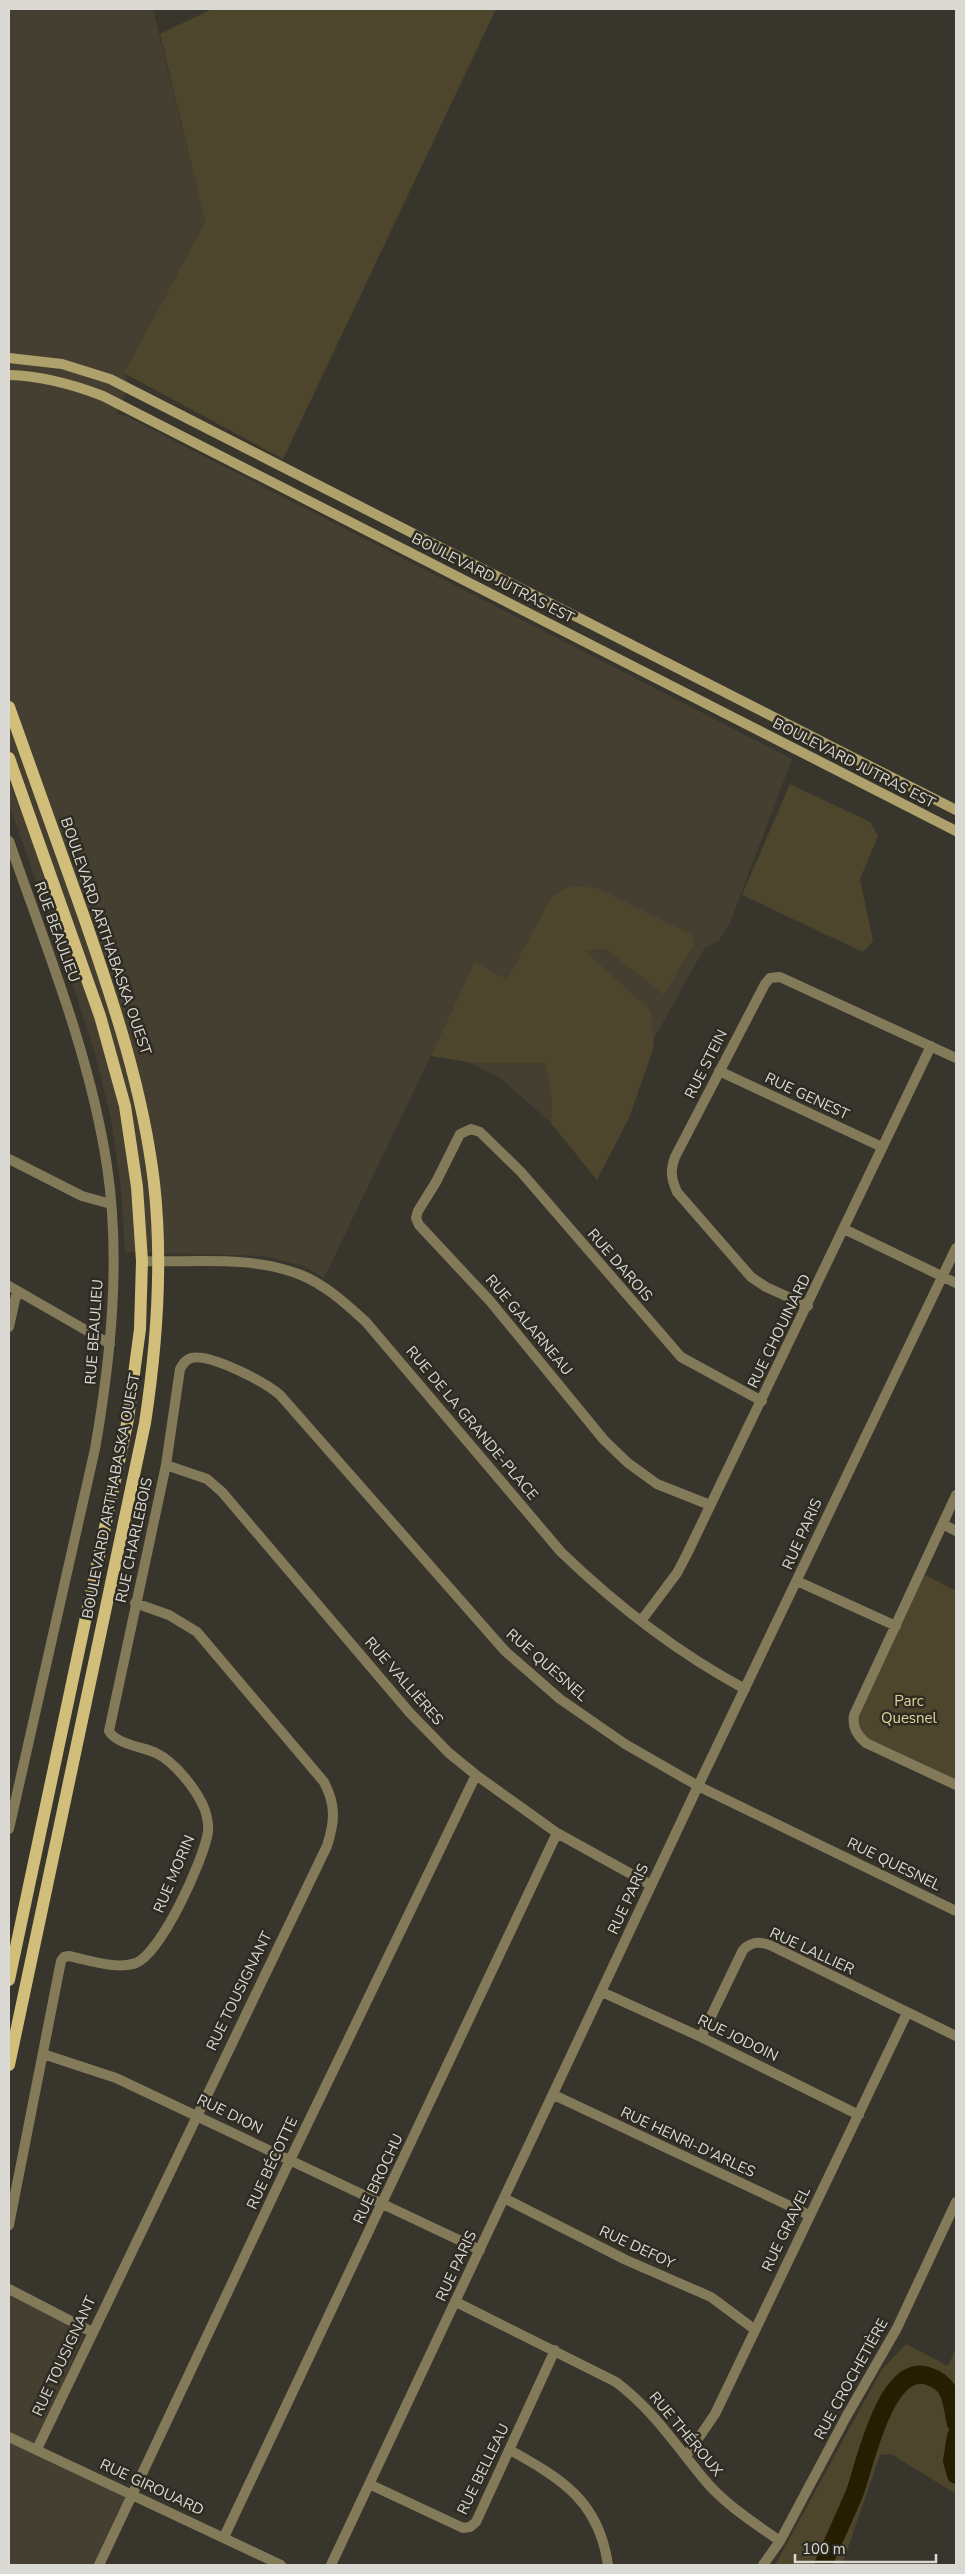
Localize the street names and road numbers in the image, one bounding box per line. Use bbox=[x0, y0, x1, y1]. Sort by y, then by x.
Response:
street label: BOULEVARD JUTRAS EST bbox=[408, 528, 578, 628]
street label: BOULEVARD JUTRAS EST bbox=[769, 713, 939, 813]
street label: BOULEVARD ARTHABASKA OUEST bbox=[56, 815, 156, 1057]
street label: RUE BEAULIEU bbox=[30, 879, 84, 985]
street label: RUE STEIN bbox=[680, 1026, 732, 1102]
street label: RUE GENEST bbox=[762, 1068, 852, 1124]
street label: RUE DAROIS bbox=[583, 1224, 657, 1306]
street label: RUE GALARNEAU bbox=[481, 1270, 577, 1380]
street label: RUE CHOUINARD bbox=[743, 1271, 815, 1391]
street label: RUE BEAULIEU bbox=[80, 1279, 108, 1385]
street label: RUE DE LA GRANDE-PLACE bbox=[401, 1342, 543, 1504]
street label: BOULEVARD ARTHABASKA OUEST bbox=[77, 1372, 145, 1620]
street label: RUE CHARLEBOIS bbox=[111, 1475, 157, 1605]
street label: RUE PARIS bbox=[777, 1495, 827, 1573]
street label: RUE QUESNEL bbox=[502, 1624, 592, 1706]
street label: RUE VALLIÈRES bbox=[360, 1633, 448, 1729]
street label: RUE MORIN bbox=[149, 1832, 199, 1916]
street label: RUE QUESNEL bbox=[844, 1833, 944, 1895]
street label: RUE PARIS bbox=[603, 1860, 653, 1938]
street label: RUE LALLIER bbox=[766, 1923, 858, 1979]
street label: RUE TOUSIGNANT bbox=[201, 1928, 277, 2054]
street label: RUE JODOIN bbox=[694, 2010, 782, 2066]
street label: RUE DION bbox=[194, 2089, 266, 2139]
street label: RUE HENRI-D'ARLES bbox=[617, 2102, 759, 2182]
street label: RUE BÉCOTTE bbox=[242, 2113, 302, 2213]
street label: RUE BROCHU bbox=[348, 2131, 408, 2227]
street label: RUE GRAVEL bbox=[757, 2183, 815, 2275]
street label: RUE DEFOY bbox=[596, 2221, 679, 2274]
street label: RUE PARIS bbox=[431, 2227, 481, 2305]
street label: RUE TOUSIGNANT bbox=[27, 2293, 101, 2419]
street label: RUE CROCHETIÈRE bbox=[809, 2315, 893, 2443]
street label: RUE THÉROUX bbox=[645, 2387, 727, 2481]
street label: RUE BELLEAU bbox=[452, 2420, 514, 2518]
street label: RUE GIROUARD bbox=[97, 2454, 207, 2520]

